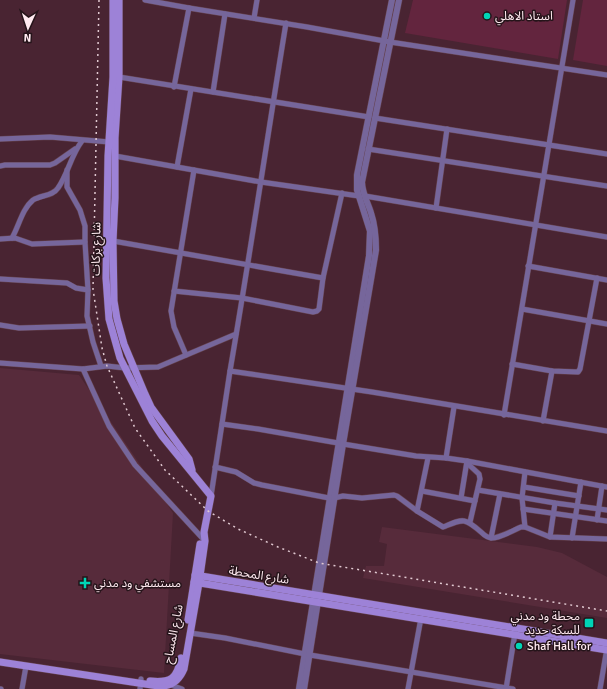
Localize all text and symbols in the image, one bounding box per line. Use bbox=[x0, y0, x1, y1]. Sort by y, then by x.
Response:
north arrow bbox=[8, 8, 48, 48]
place label: استاد الاهلي bbox=[495, 9, 553, 26]
marker: استاد الاهلي bbox=[482, 11, 492, 21]
text: N bbox=[23, 31, 32, 44]
street label: شارع بركات bbox=[89, 222, 105, 276]
street label: شارع المحطة bbox=[227, 563, 290, 589]
place label: مستشفي ود مدني bbox=[94, 576, 181, 593]
marker: مستشفي ود مدني bbox=[79, 577, 91, 589]
street label: شارع المساح bbox=[160, 603, 188, 665]
place label: محطة ود مدني للسكة حديد bbox=[511, 609, 580, 638]
marker: محطة ود مدني للسكة حديد bbox=[583, 617, 595, 629]
place label: Shaf Hall for bbox=[527, 639, 592, 654]
marker: Shaf Hall for bbox=[514, 641, 524, 651]

